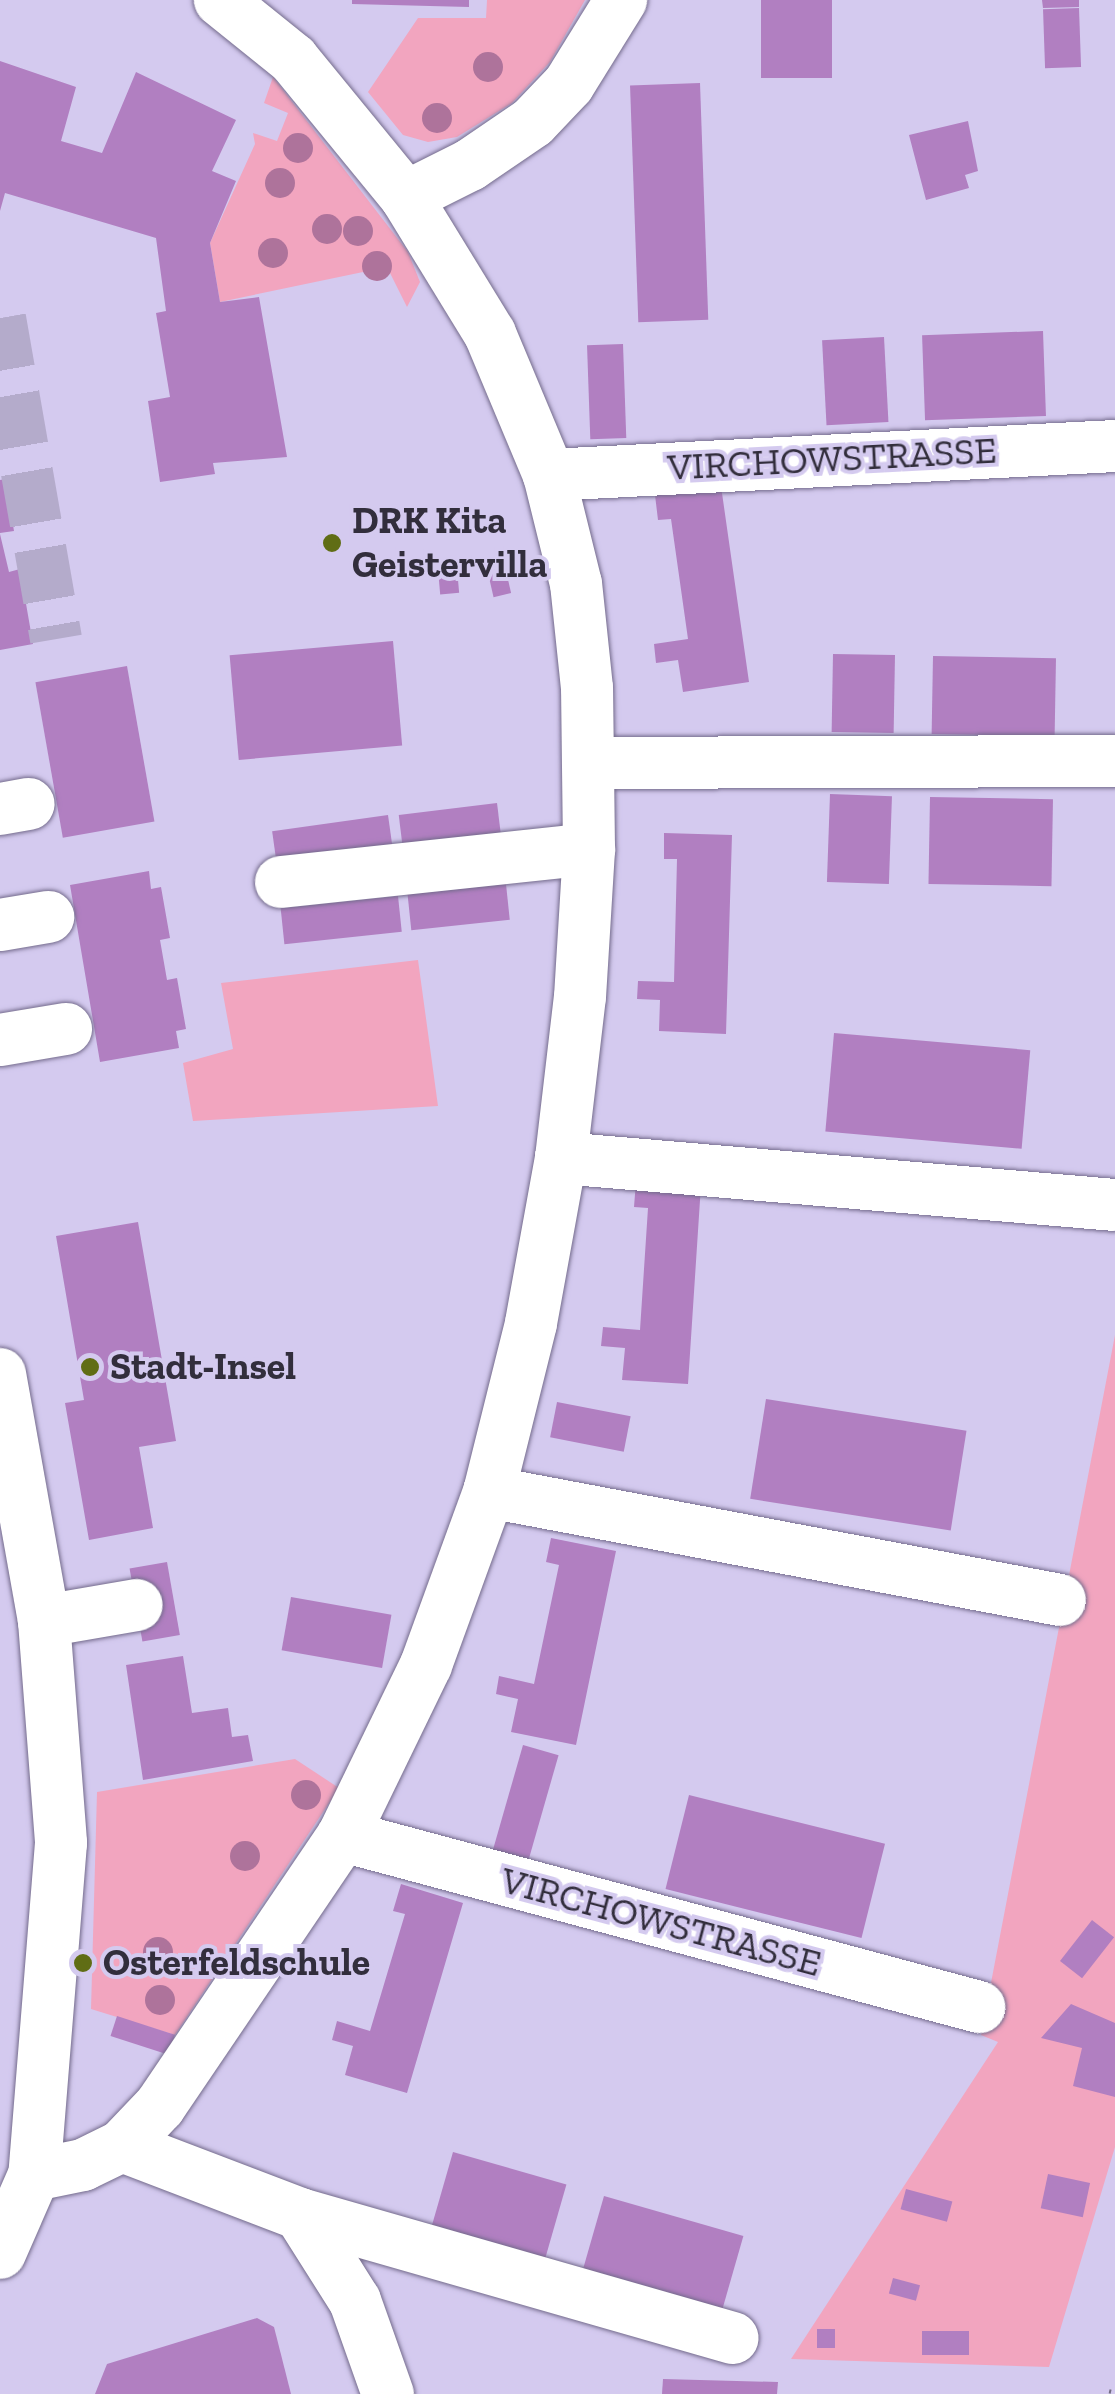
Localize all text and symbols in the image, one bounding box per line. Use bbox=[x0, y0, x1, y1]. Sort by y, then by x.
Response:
street label: VIRCHOWSTRASSE bbox=[666, 428, 998, 490]
place label: DRK Kita Geistervilla bbox=[352, 498, 548, 588]
marker: DRK Kita Geistervilla bbox=[321, 532, 343, 554]
place label: Stadt-Insel bbox=[110, 1344, 296, 1390]
marker: Stadt-Insel bbox=[79, 1356, 101, 1378]
street label: VIRCHOWSTRASSE bbox=[496, 1857, 826, 1987]
place label: Osterfeldschule bbox=[103, 1940, 370, 1986]
marker: Osterfeldschule bbox=[72, 1952, 94, 1974]

